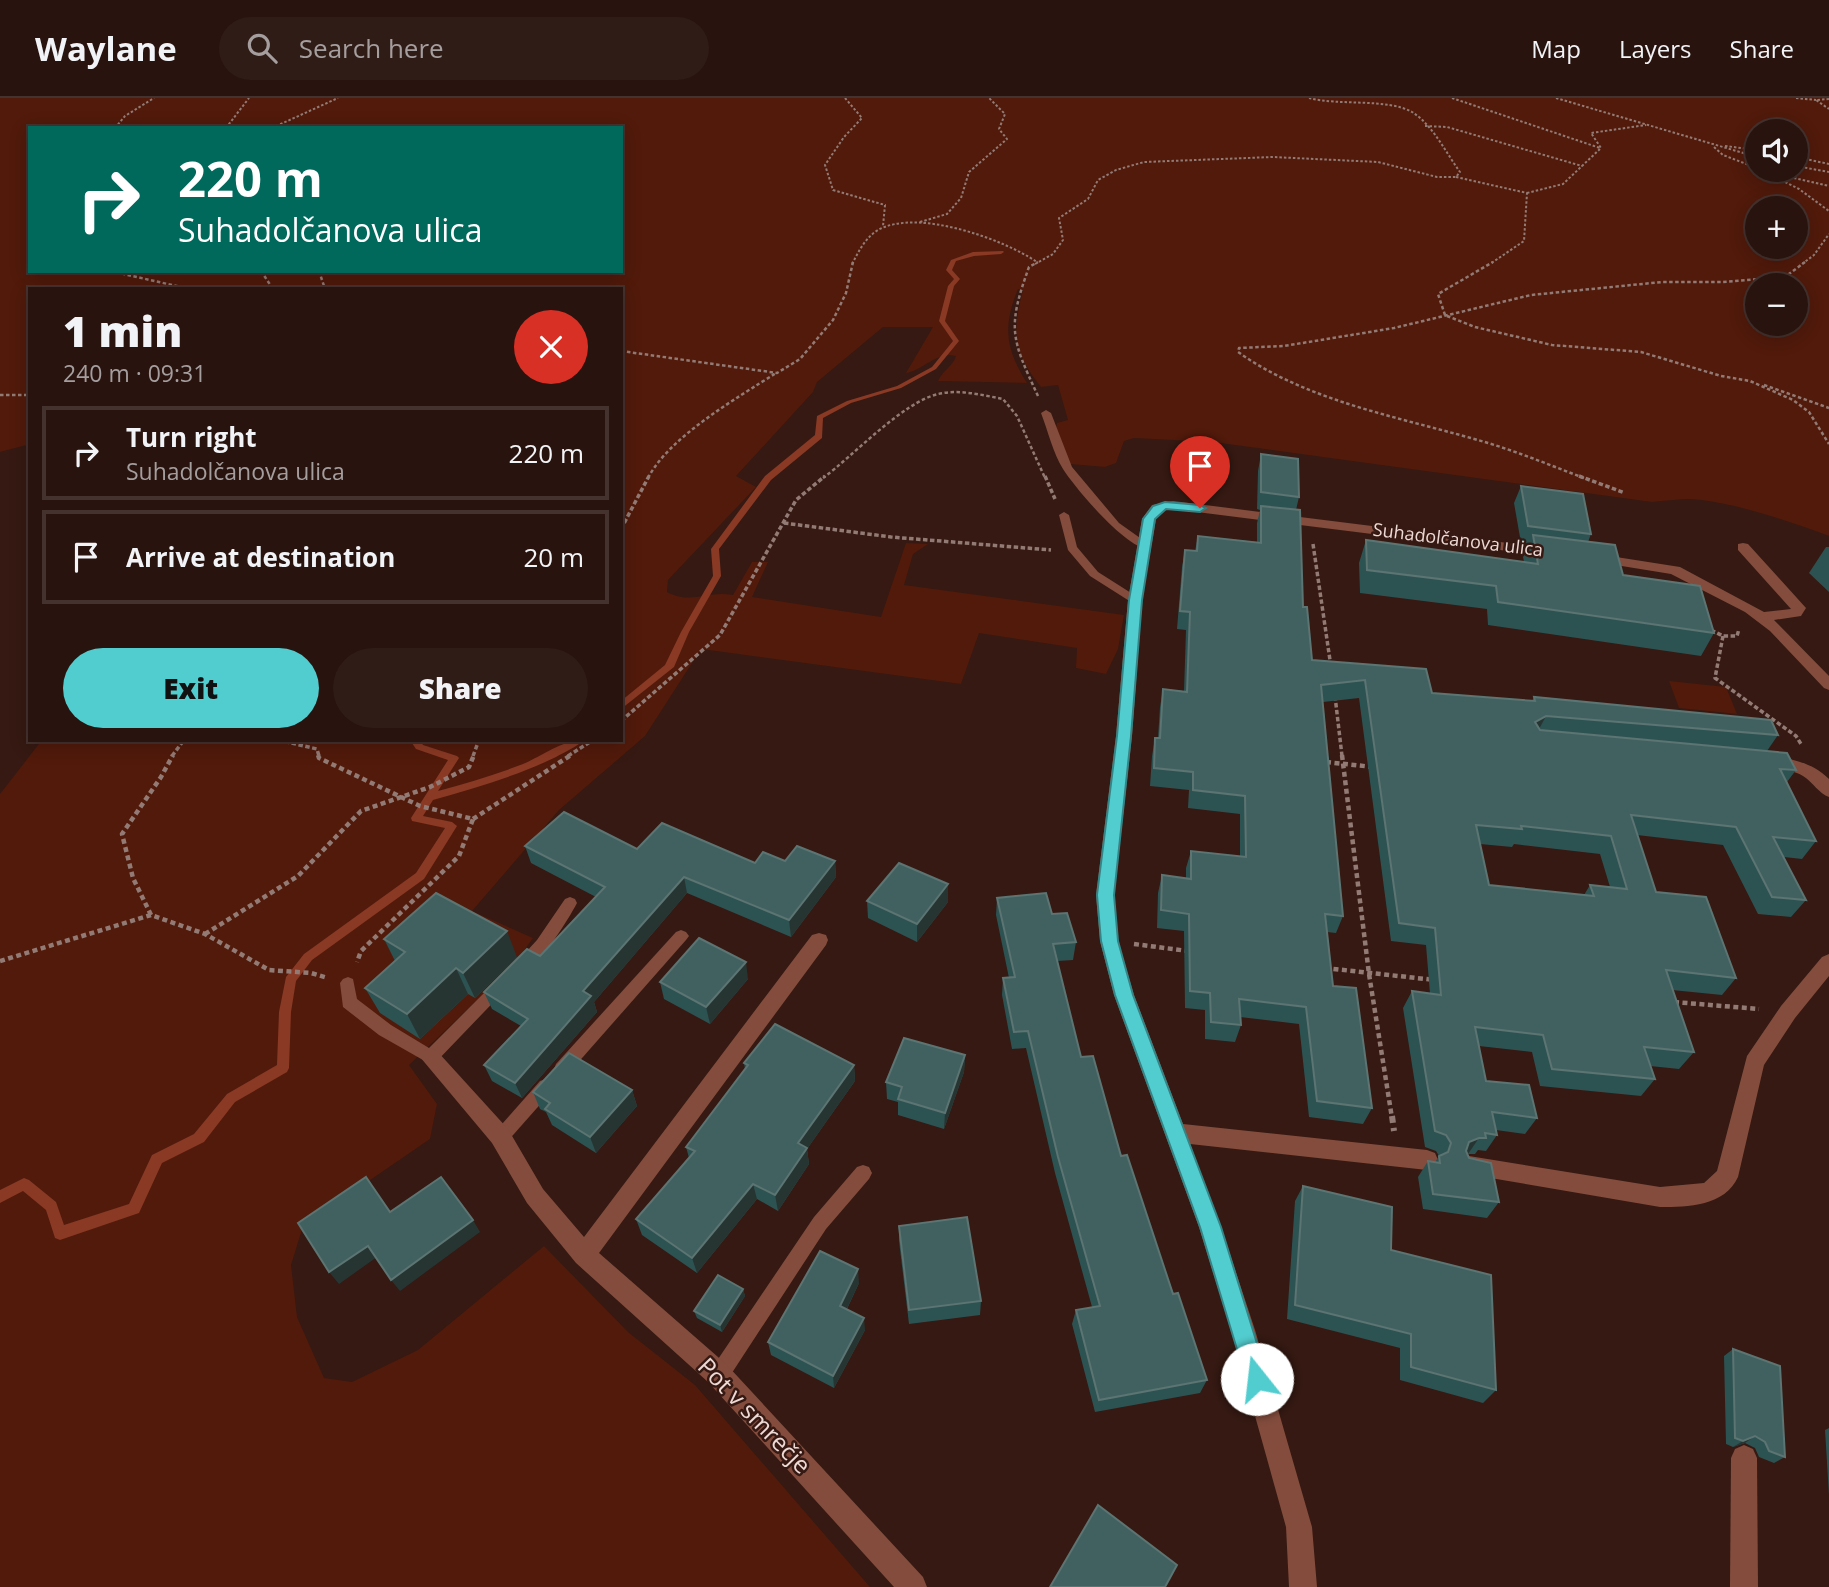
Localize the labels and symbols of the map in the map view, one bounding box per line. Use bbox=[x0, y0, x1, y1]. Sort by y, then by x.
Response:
pin bbox=[1170, 436, 1230, 508]
street label: Suhadolčanova ulica bbox=[1372, 517, 1545, 561]
position arrow bbox=[1220, 1342, 1294, 1416]
street label: Pot v smrečje bbox=[691, 1350, 819, 1480]

